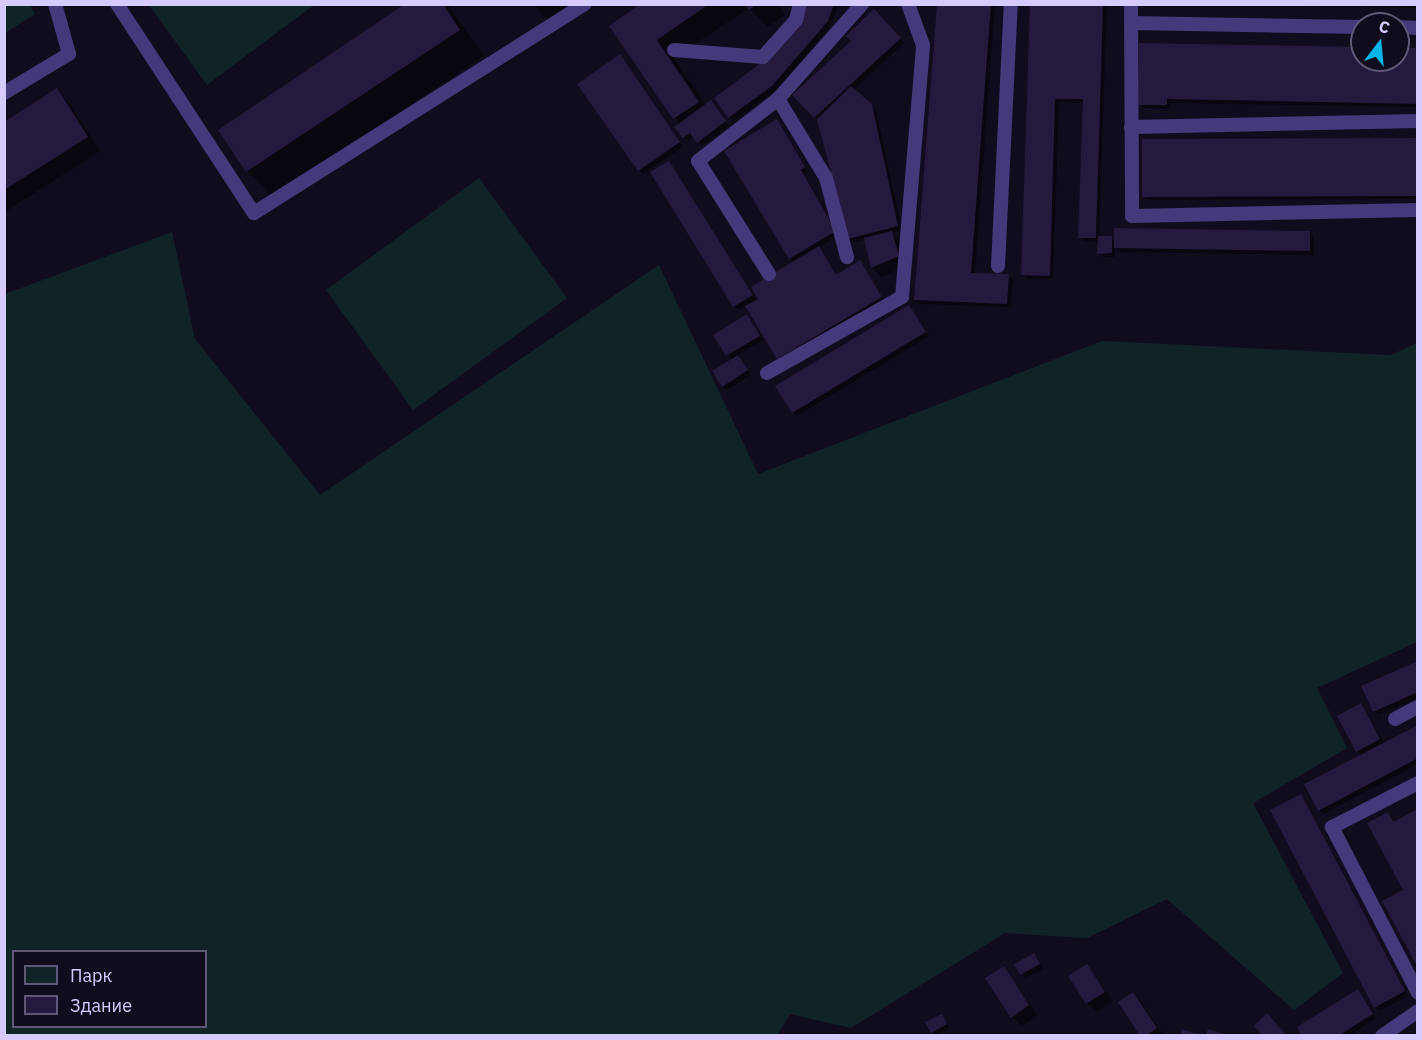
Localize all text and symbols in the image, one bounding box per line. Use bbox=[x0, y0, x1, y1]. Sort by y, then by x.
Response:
north arrow bbox=[1350, 12, 1410, 72]
text: С bbox=[1377, 16, 1392, 38]
legend bbox=[12, 950, 207, 1028]
text: Парк bbox=[70, 964, 112, 987]
text: Здание bbox=[70, 994, 132, 1017]

